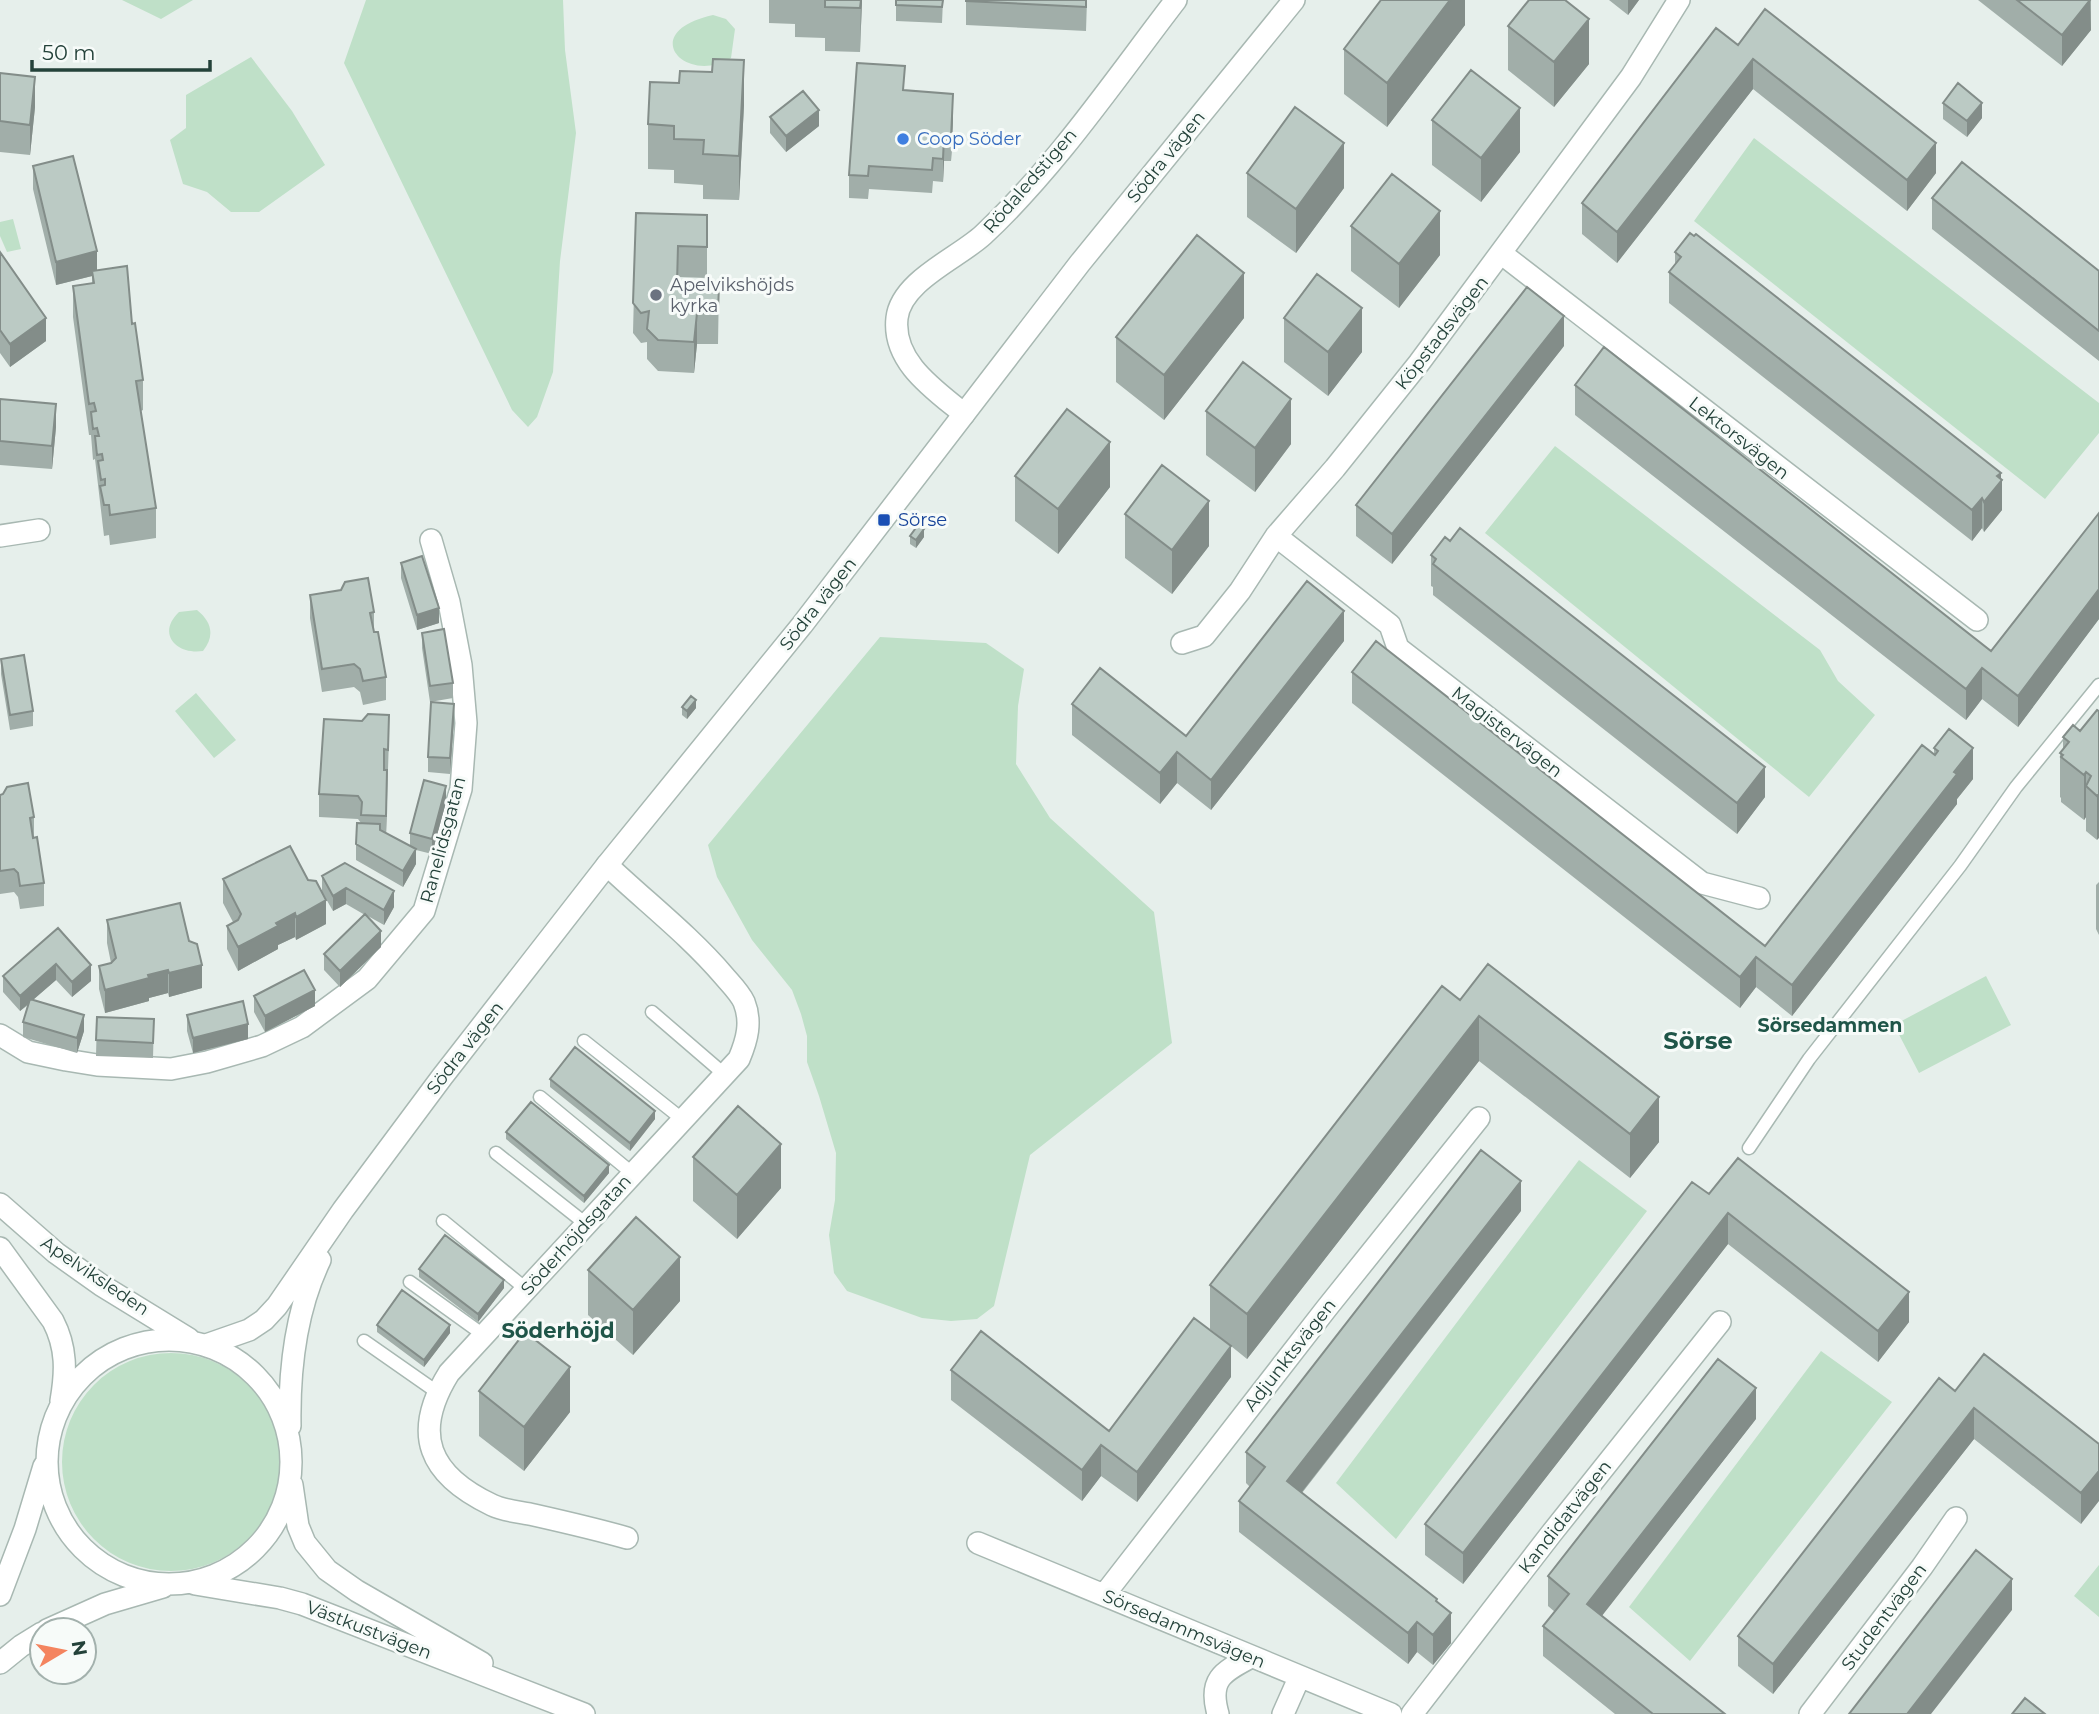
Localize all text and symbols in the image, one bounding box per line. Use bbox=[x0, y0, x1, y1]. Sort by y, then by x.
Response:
scale bar bbox=[32, 28, 210, 72]
text: 50 m bbox=[42, 40, 96, 65]
street label: Södra vägen bbox=[1122, 107, 1210, 207]
street label: Rödaledstigen bbox=[979, 124, 1081, 238]
place label: Coop Söder bbox=[917, 128, 1022, 150]
marker: Coop Söder bbox=[895, 131, 911, 147]
street label: Köpstadsvägen bbox=[1391, 272, 1493, 394]
place label: Apelvikshöjds kyrka bbox=[670, 274, 794, 317]
marker: Apelvikshöjds kyrka bbox=[648, 287, 664, 303]
street label: Lektorsvägen bbox=[1684, 392, 1794, 484]
place label: Sörse bbox=[898, 509, 947, 531]
marker: Sörse bbox=[876, 512, 892, 528]
street label: Södra vägen bbox=[775, 553, 861, 655]
street label: Magistervägen bbox=[1447, 682, 1567, 782]
street label: Ranelidsgatan bbox=[416, 774, 470, 906]
street label: Södra vägen bbox=[422, 997, 508, 1099]
district label: Sörsedammen bbox=[1758, 1014, 1902, 1037]
district label: Sörse bbox=[1663, 1026, 1733, 1055]
street label: Söderhöjdsgatan bbox=[516, 1170, 636, 1300]
street label: Apelviksleden bbox=[37, 1232, 153, 1320]
street label: Adjunktsvägen bbox=[1239, 1295, 1341, 1415]
district label: Söderhöjd bbox=[501, 1318, 615, 1343]
street label: Kandidatvägen bbox=[1514, 1456, 1616, 1578]
street label: Studentvägen bbox=[1837, 1559, 1931, 1675]
street label: Sörsedammsvägen bbox=[1100, 1585, 1268, 1673]
street label: Västkustvägen bbox=[303, 1596, 435, 1664]
north arrow bbox=[28, 1616, 98, 1686]
text: N bbox=[67, 1639, 92, 1658]

